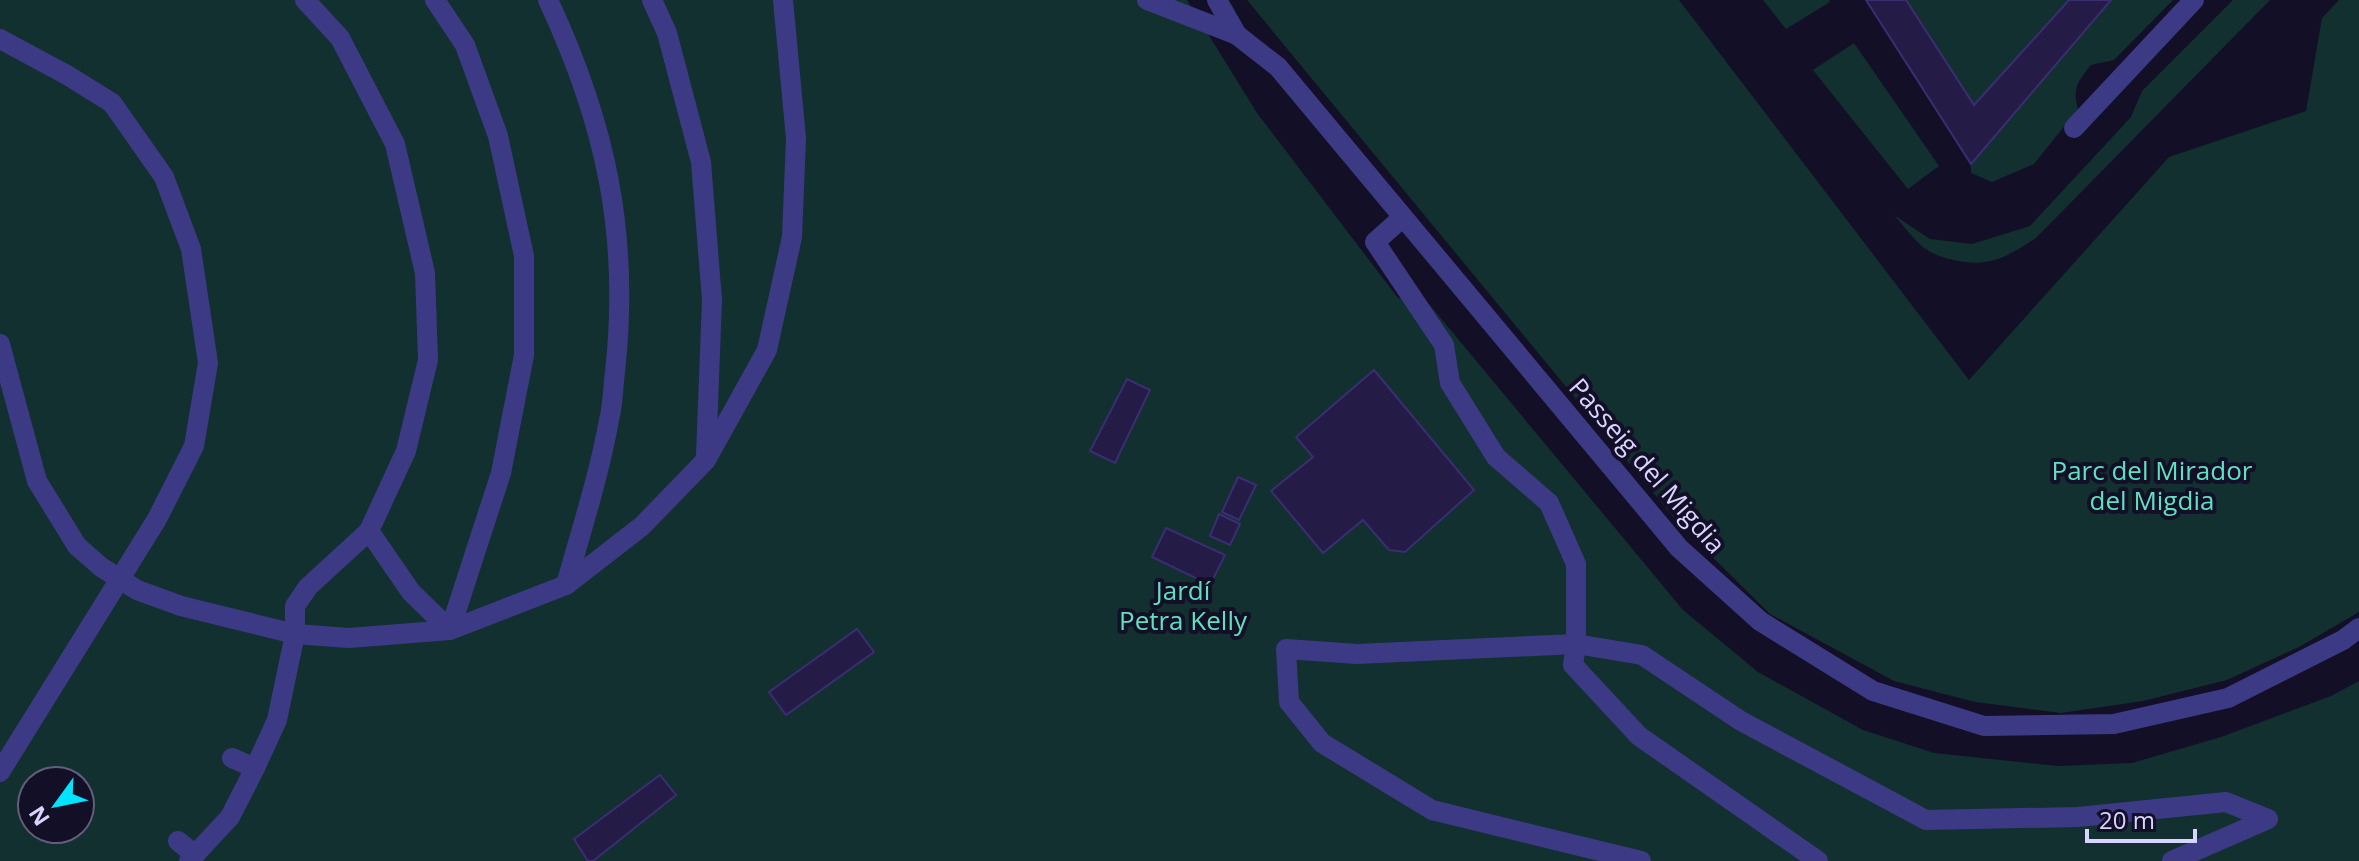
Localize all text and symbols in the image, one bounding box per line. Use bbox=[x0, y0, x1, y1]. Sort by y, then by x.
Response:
street label: Passeig del Migdia bbox=[1561, 370, 1734, 561]
park label: Parc del Mirador del Migdia bbox=[2052, 452, 2253, 518]
park label: Jardí Petra Kelly bbox=[1119, 572, 1248, 638]
north arrow bbox=[16, 765, 96, 845]
scale bar bbox=[2087, 793, 2195, 843]
text: N bbox=[21, 801, 56, 832]
text: 20 m bbox=[2099, 803, 2155, 836]

